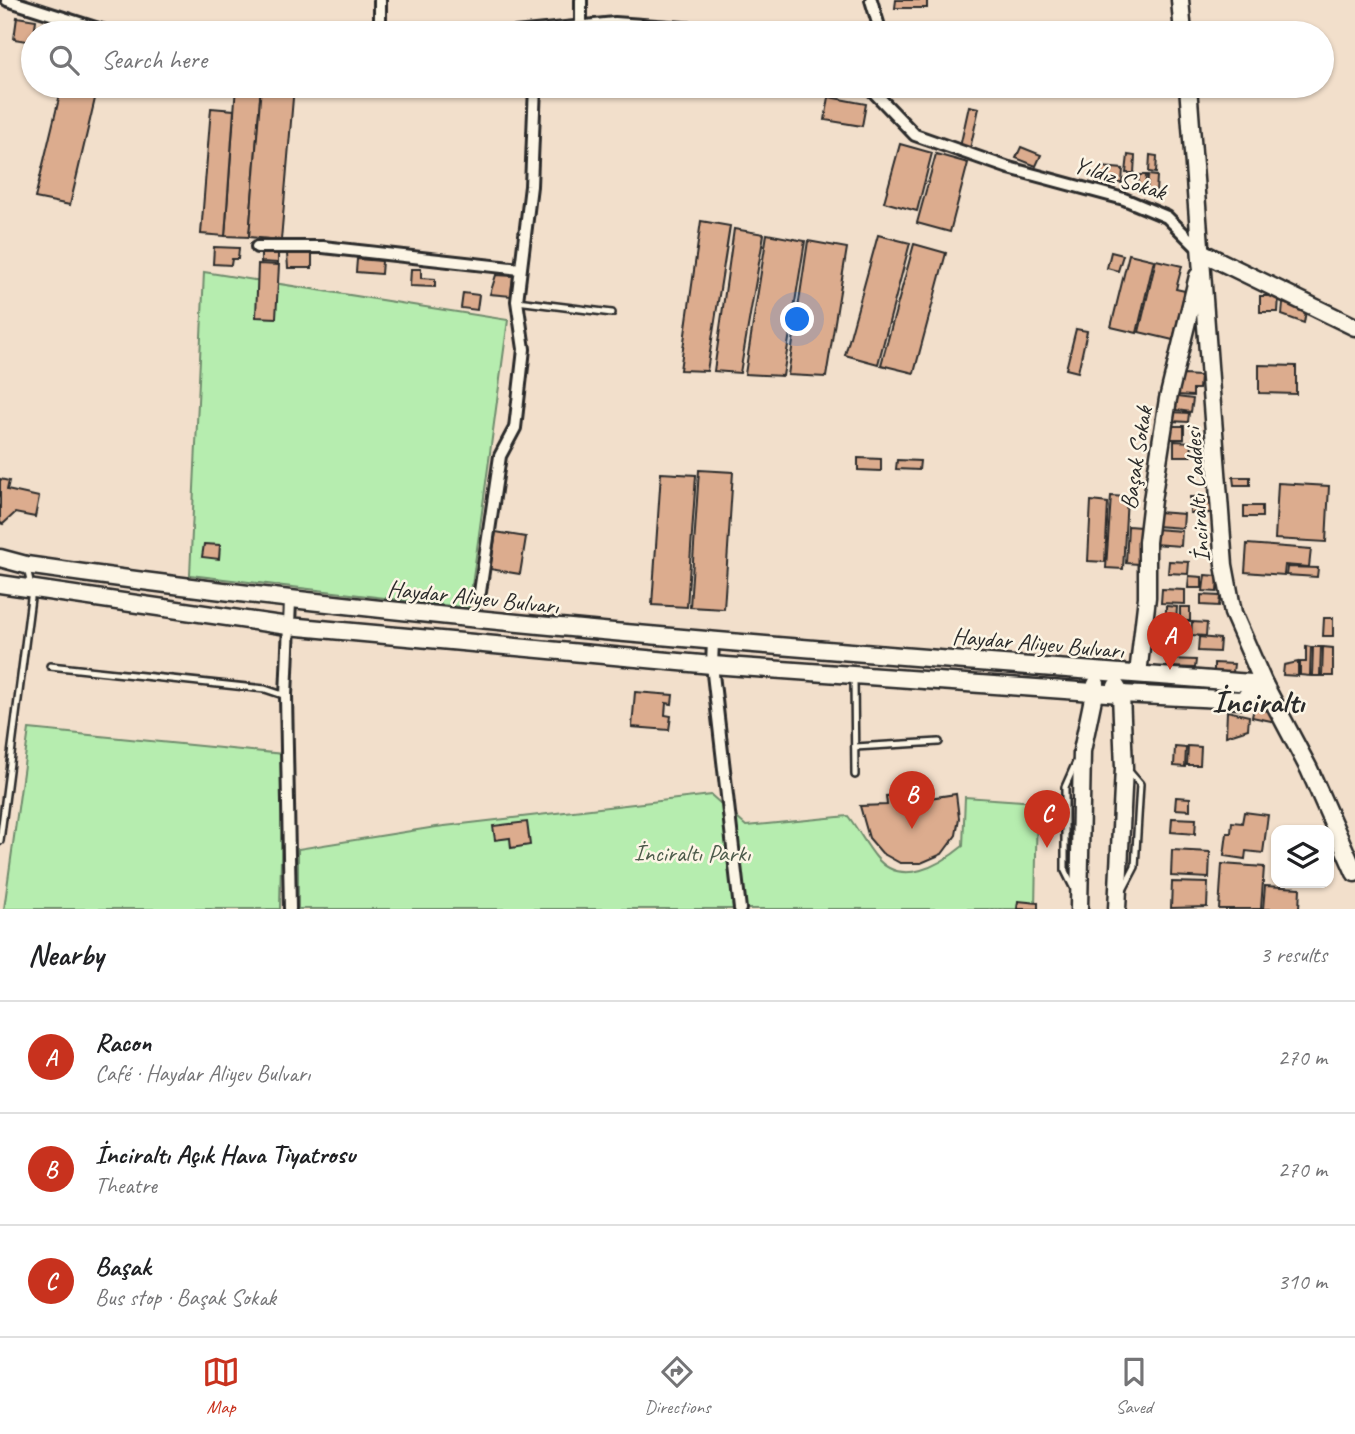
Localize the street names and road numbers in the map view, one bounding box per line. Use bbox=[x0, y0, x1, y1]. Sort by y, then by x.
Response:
street label: Yıldız Sokak bbox=[1070, 149, 1172, 208]
street label: Başak Sokak bbox=[1113, 402, 1159, 512]
street label: İnciraltı Caddesi bbox=[1177, 423, 1217, 563]
street label: Haydar Aliyev Bulvarı bbox=[386, 573, 562, 621]
street label: Haydar Aliyev Bulvarı bbox=[951, 621, 1126, 666]

